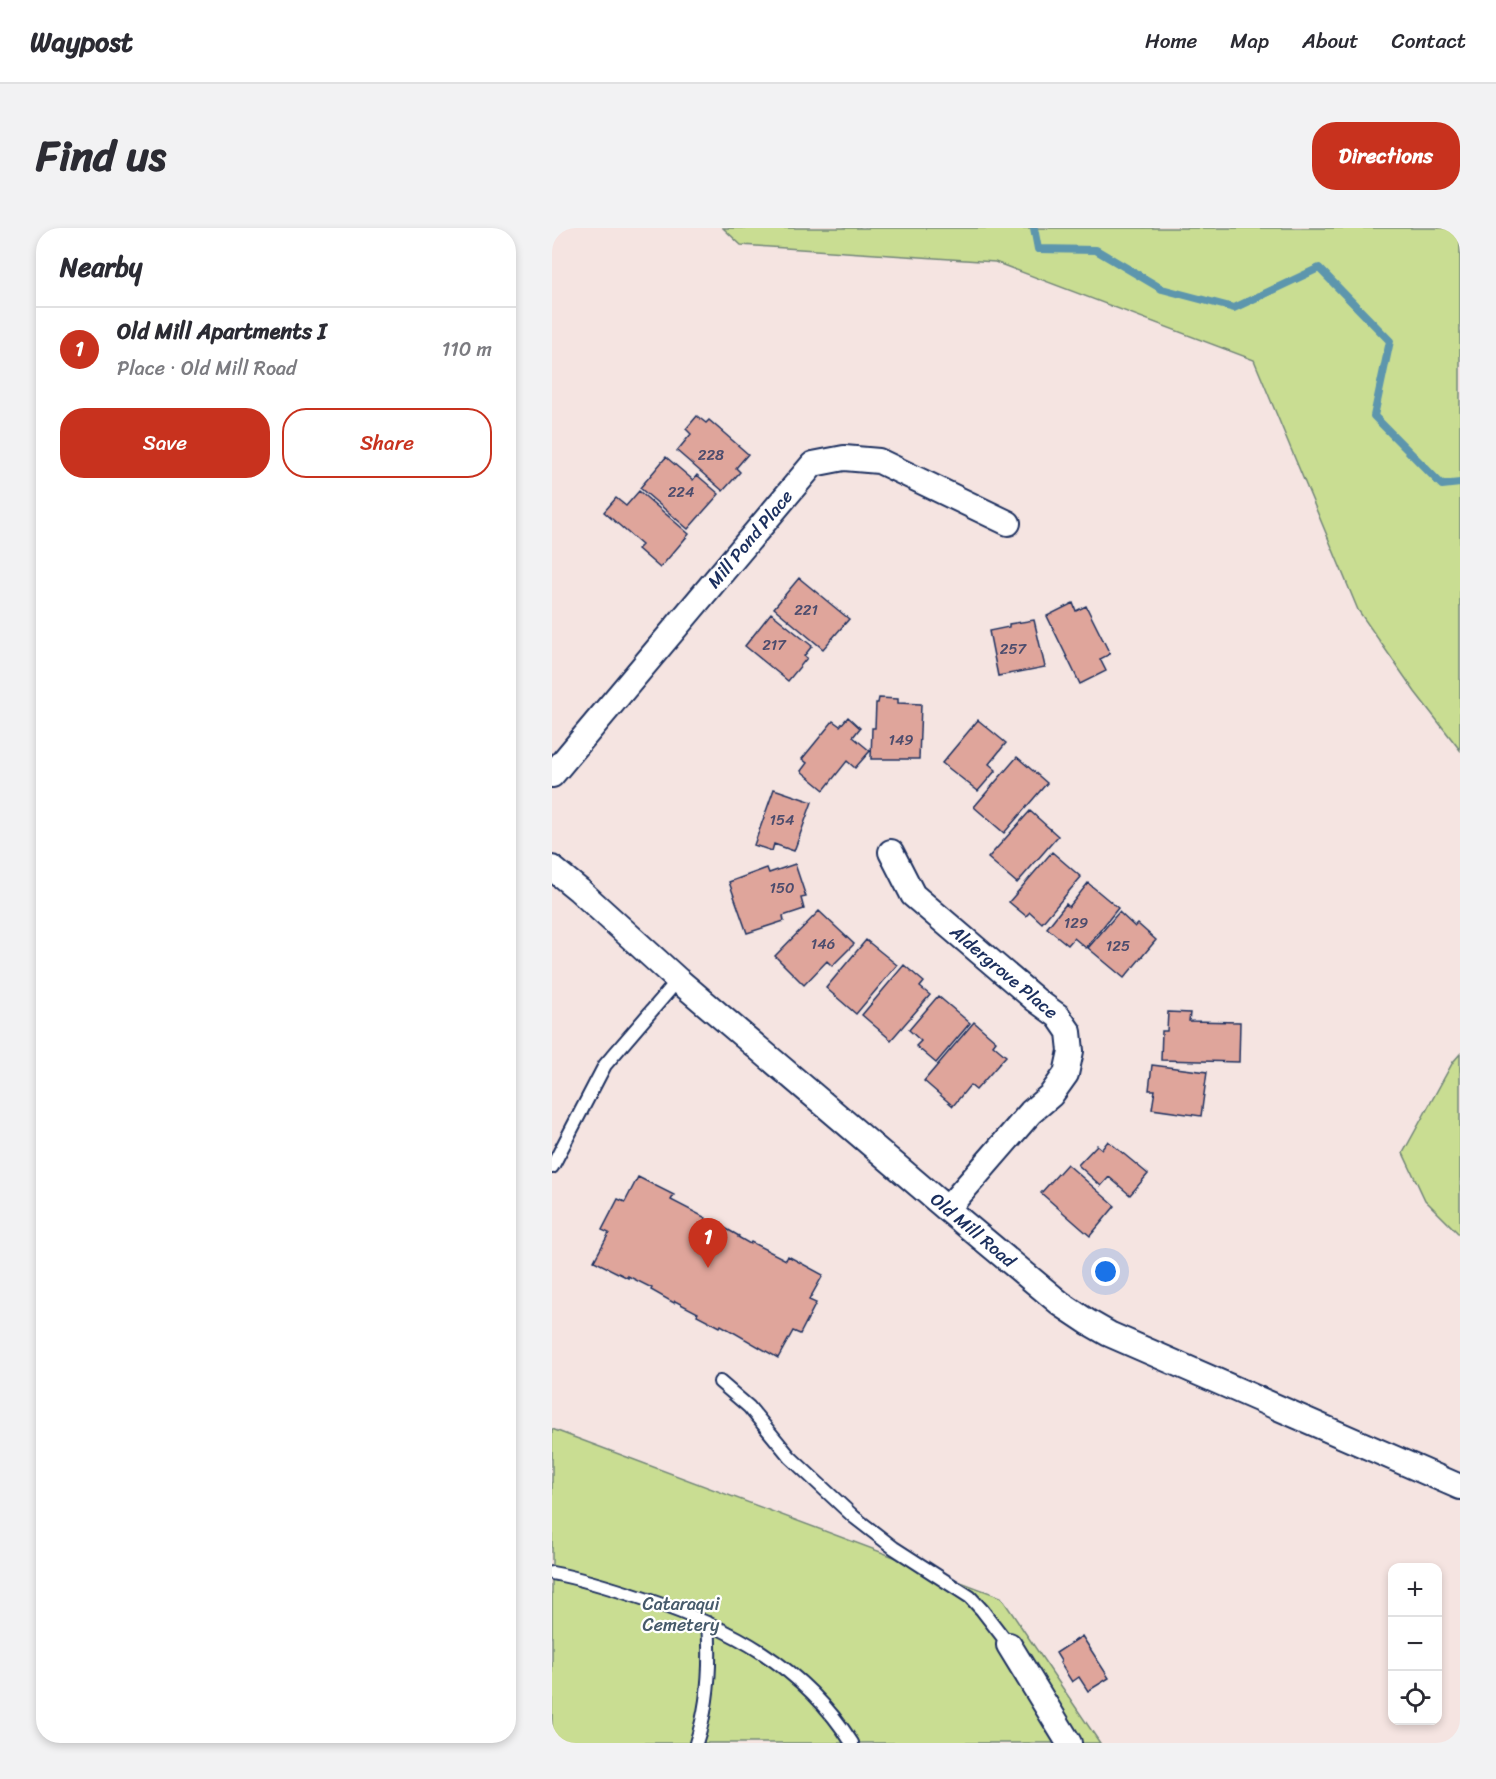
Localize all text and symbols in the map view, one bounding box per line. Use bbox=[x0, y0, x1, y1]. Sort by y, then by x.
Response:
text: Waypost bbox=[30, 17, 133, 66]
text: Home bbox=[1145, 22, 1197, 60]
text: Map bbox=[1230, 22, 1269, 60]
text: About bbox=[1302, 22, 1359, 60]
text: Contact bbox=[1392, 22, 1466, 60]
text: Find us bbox=[36, 119, 166, 193]
button: Directions bbox=[1312, 122, 1460, 190]
text: Nearby bbox=[60, 244, 142, 290]
text: Old Mill Apartments I bbox=[117, 312, 326, 351]
text: 1 bbox=[75, 332, 84, 367]
text: 110 m bbox=[442, 332, 492, 367]
text: Place · Old Mill Road bbox=[117, 351, 297, 386]
button: Save bbox=[60, 408, 270, 478]
button: Share bbox=[282, 408, 492, 478]
house number: 228 bbox=[698, 442, 724, 468]
house number: 224 bbox=[668, 479, 694, 505]
street label: Mill Pond Place bbox=[699, 482, 801, 596]
house number: 221 bbox=[794, 597, 818, 623]
house number: 217 bbox=[762, 632, 787, 658]
house number: 257 bbox=[1000, 636, 1028, 662]
house number: 149 bbox=[888, 727, 914, 753]
house number: 154 bbox=[770, 807, 794, 833]
house number: 150 bbox=[769, 875, 795, 901]
house number: 129 bbox=[1064, 910, 1088, 936]
street label: Aldergrove Place bbox=[942, 916, 1066, 1027]
house number: 146 bbox=[811, 931, 835, 957]
house number: 125 bbox=[1106, 933, 1130, 959]
street label: Old Mill Road bbox=[923, 1184, 1024, 1277]
pin: 1 bbox=[688, 1218, 728, 1268]
your location bbox=[1091, 1257, 1120, 1286]
map controls bbox=[1388, 1563, 1442, 1725]
button: + bbox=[1388, 1563, 1442, 1617]
park label: Cataraqui Cemetery bbox=[643, 1588, 721, 1641]
button: − bbox=[1388, 1617, 1442, 1671]
button: locate bbox=[1388, 1671, 1442, 1725]

